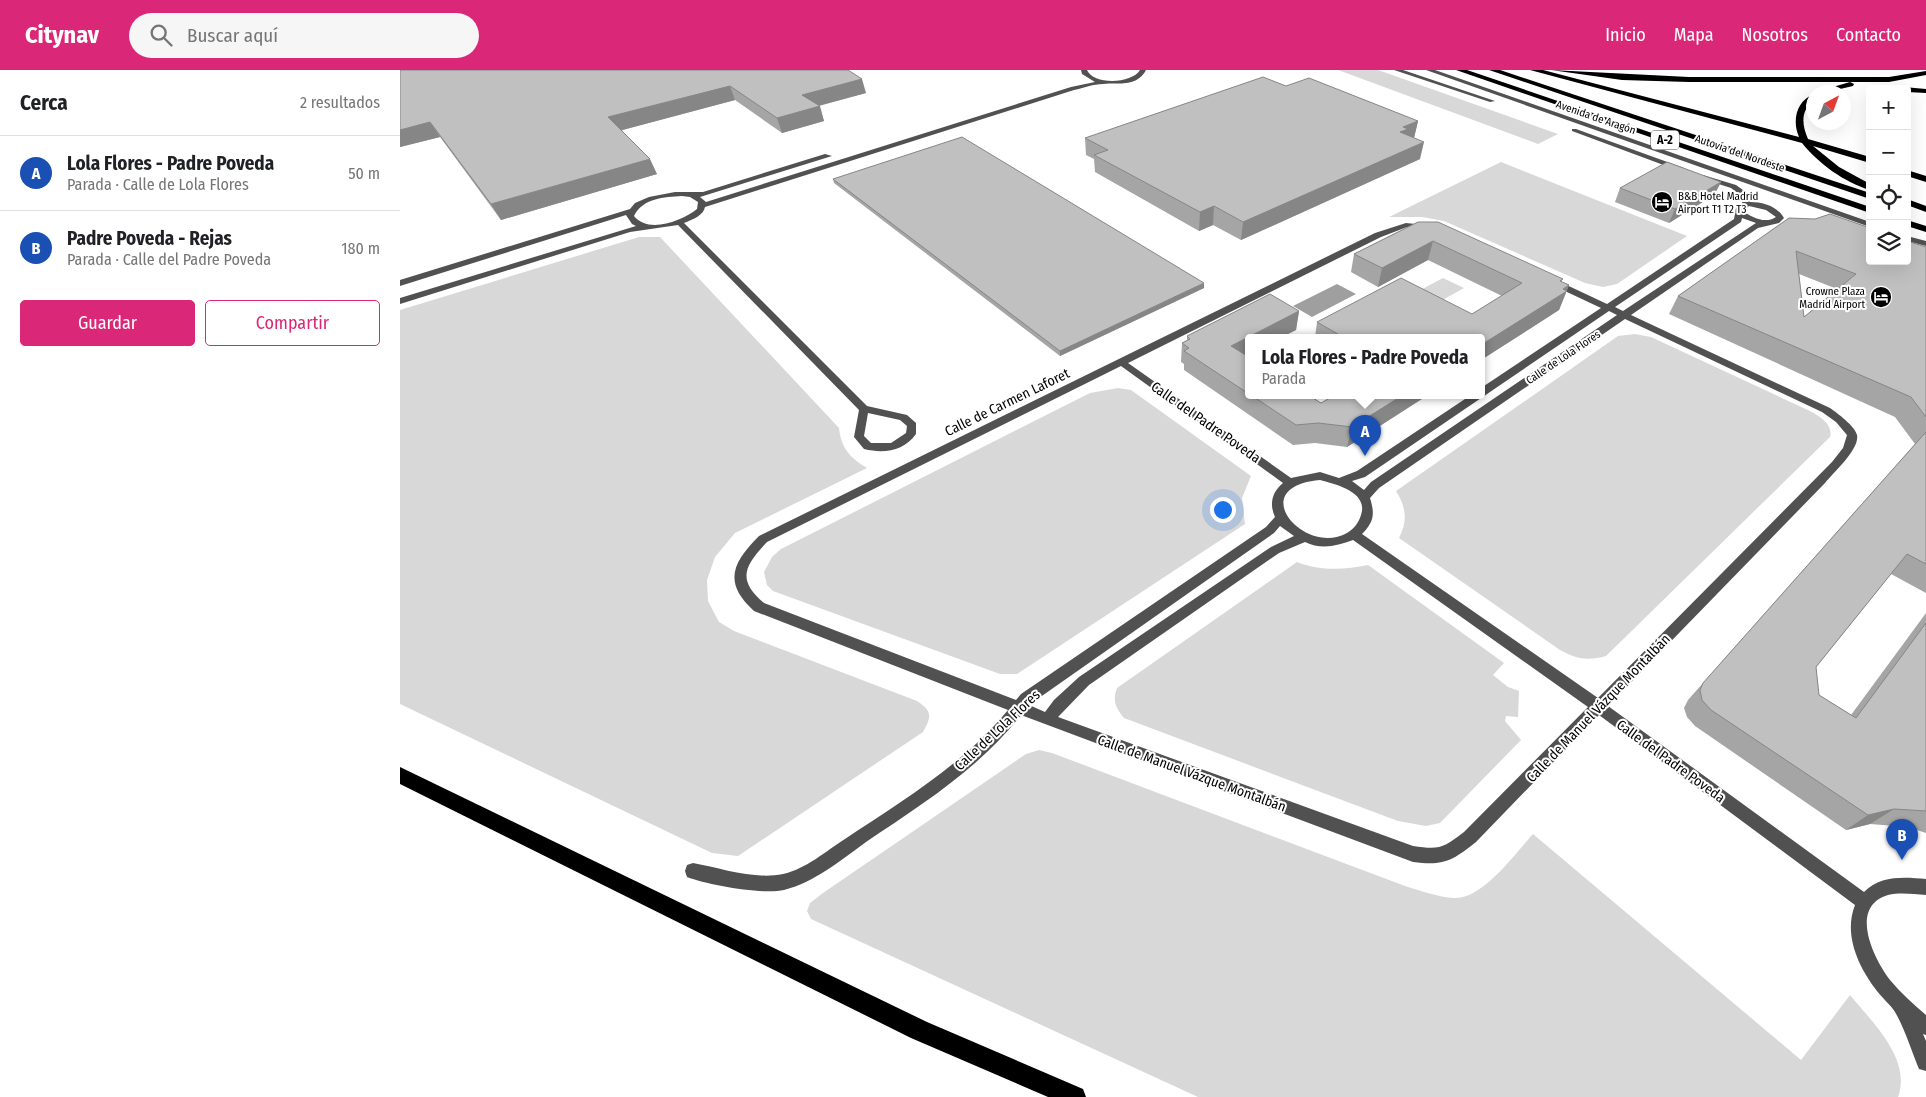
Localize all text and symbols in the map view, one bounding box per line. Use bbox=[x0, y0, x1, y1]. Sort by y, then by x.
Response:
search box bbox=[129, 13, 479, 58]
text: Citynav bbox=[25, 21, 99, 49]
icon: search bbox=[147, 21, 175, 49]
text: Buscar aquí bbox=[187, 24, 278, 47]
text: Inicio bbox=[1605, 24, 1646, 46]
text: Mapa bbox=[1674, 24, 1714, 46]
text: Nosotros bbox=[1742, 24, 1808, 46]
text: Contacto bbox=[1836, 24, 1901, 46]
north arrow bbox=[1806, 85, 1851, 130]
map controls bbox=[1866, 85, 1911, 265]
button: + bbox=[1866, 85, 1911, 130]
text: Cerca bbox=[20, 90, 68, 116]
text: 2 resultados bbox=[300, 93, 380, 112]
street label: Avenida de Aragón bbox=[1554, 98, 1637, 137]
road number: A-2 bbox=[1651, 130, 1679, 150]
button: − bbox=[1866, 130, 1911, 175]
street label: Autovía del Nordeste bbox=[1693, 132, 1786, 175]
text: Lola Flores - Padre Poveda bbox=[67, 152, 274, 175]
text: A bbox=[32, 164, 40, 183]
text: 50 m bbox=[348, 164, 380, 183]
text: Parada · Calle de Lola Flores bbox=[67, 175, 249, 194]
button: locate bbox=[1866, 175, 1911, 220]
hotel icon: B&B Hotel Madrid Airport T1 T2 T3 bbox=[1650, 190, 1674, 214]
place label: B&B Hotel Madrid Airport T1 T2 T3 bbox=[1678, 190, 1758, 216]
button: layers bbox=[1866, 220, 1911, 265]
text: Padre Poveda - Rejas bbox=[67, 227, 232, 250]
text: B bbox=[32, 239, 40, 258]
text: 180 m bbox=[341, 239, 380, 258]
text: Parada · Calle del Padre Poveda bbox=[67, 250, 271, 269]
place label: Crowne Plaza Madrid Airport bbox=[1799, 285, 1865, 311]
hotel icon: Crowne Plaza Madrid Airport bbox=[1869, 285, 1893, 309]
button: Guardar bbox=[20, 300, 195, 346]
button: Compartir bbox=[205, 300, 380, 346]
street label: Calle de Lola Flores bbox=[1524, 328, 1603, 387]
popup bbox=[1245, 334, 1485, 399]
text: Lola Flores - Padre Poveda bbox=[1261, 346, 1469, 369]
street label: Calle de Carmen Laforet bbox=[942, 365, 1073, 440]
text: Parada bbox=[1261, 369, 1306, 388]
street label: Calle del Padre Poveda bbox=[1148, 378, 1264, 467]
pin: A bbox=[1349, 415, 1381, 456]
your location bbox=[1210, 497, 1236, 523]
street label: Calle de Manuel Vázque Montalbán bbox=[1523, 631, 1674, 786]
street label: Calle de Lola Flores bbox=[951, 687, 1043, 774]
street label: Calle del Padre Poveda bbox=[1613, 716, 1728, 807]
street label: Calle de Manuel Vázque Montalbán bbox=[1095, 731, 1288, 816]
pin: B bbox=[1886, 819, 1918, 860]

